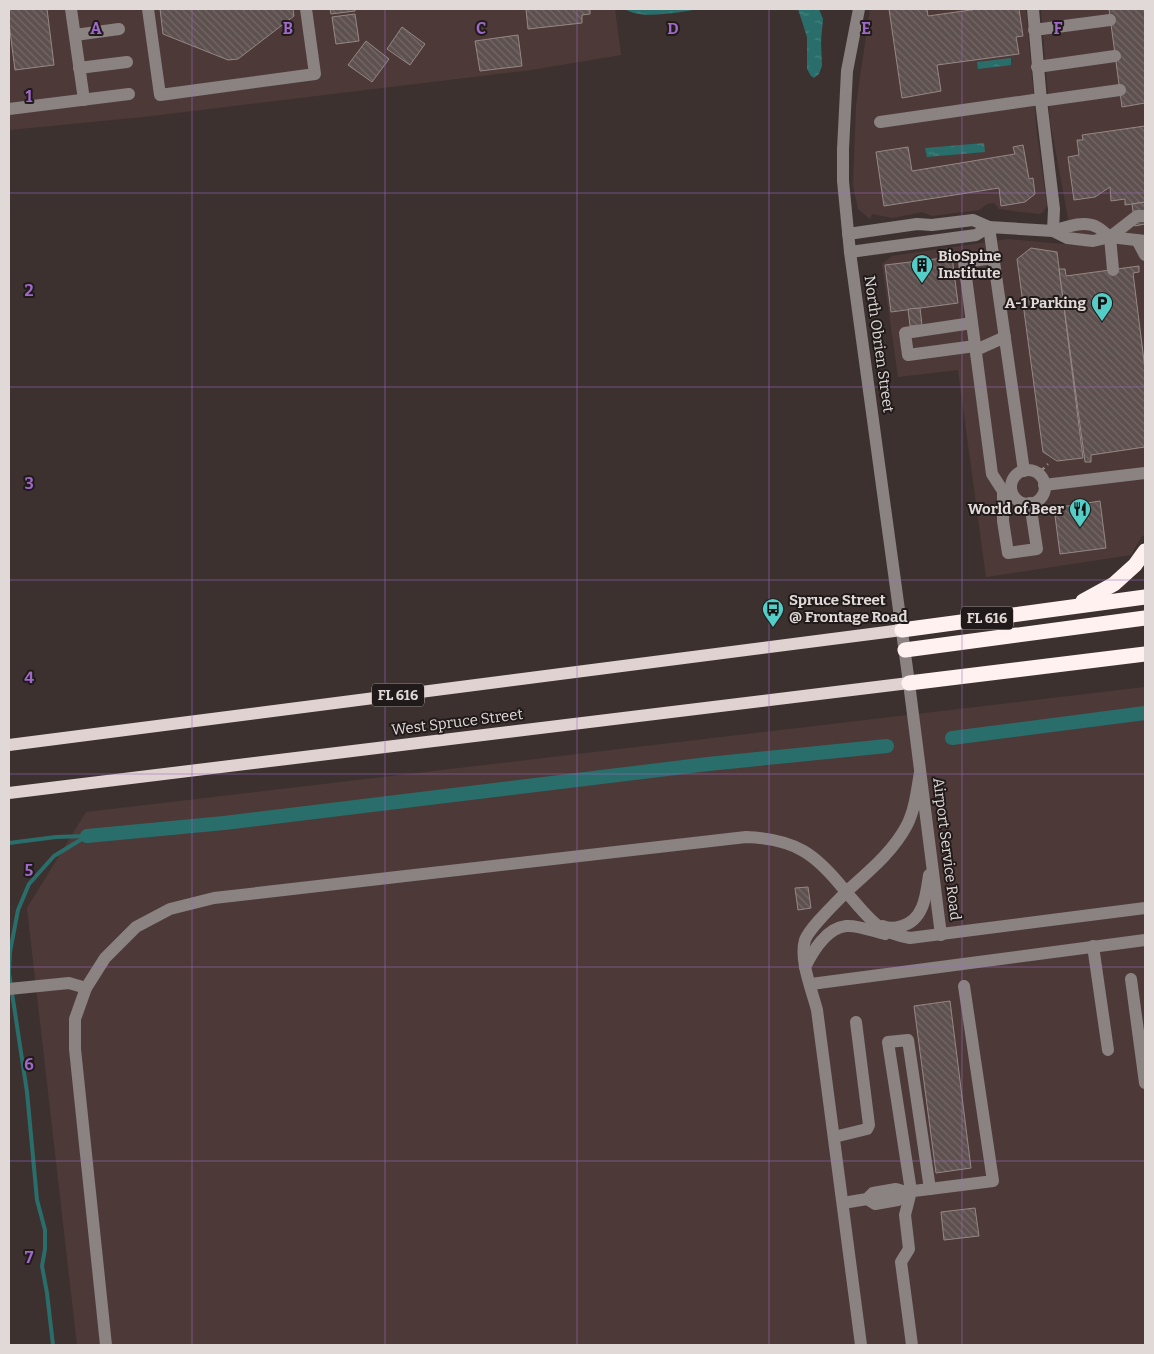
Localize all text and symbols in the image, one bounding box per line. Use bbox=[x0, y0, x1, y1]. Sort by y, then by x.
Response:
text: A bbox=[90, 19, 102, 38]
text: B bbox=[283, 19, 293, 38]
text: C bbox=[476, 19, 486, 38]
text: D bbox=[667, 19, 679, 38]
text: E bbox=[861, 19, 871, 38]
text: F bbox=[1054, 19, 1063, 38]
text: 1 bbox=[26, 87, 33, 106]
place label: BioSpine Institute bbox=[938, 247, 1001, 282]
building icon: BioSpine Institute bbox=[910, 253, 934, 284]
street label: North Obrien Street bbox=[860, 274, 898, 414]
text: 2 bbox=[24, 281, 34, 300]
parking icon: A-1 Parking bbox=[1090, 291, 1114, 322]
place label: A-1 Parking bbox=[1005, 294, 1086, 312]
text: 3 bbox=[24, 474, 34, 493]
restaurant icon: World of Beer bbox=[1068, 497, 1092, 528]
place label: World of Beer bbox=[968, 500, 1064, 518]
place label: Spruce Street @ Frontage Road bbox=[789, 591, 907, 626]
bus stop icon: Spruce Street @ Frontage Road bbox=[761, 597, 785, 628]
road number: FL 616 bbox=[961, 606, 1013, 630]
text: 4 bbox=[24, 668, 34, 687]
road number: FL 616 bbox=[372, 684, 424, 706]
street label: West Spruce Street bbox=[390, 705, 524, 739]
street label: Airport Service Road bbox=[929, 777, 965, 922]
text: 5 bbox=[25, 861, 34, 880]
text: 6 bbox=[24, 1055, 34, 1074]
text: 7 bbox=[25, 1248, 34, 1267]

